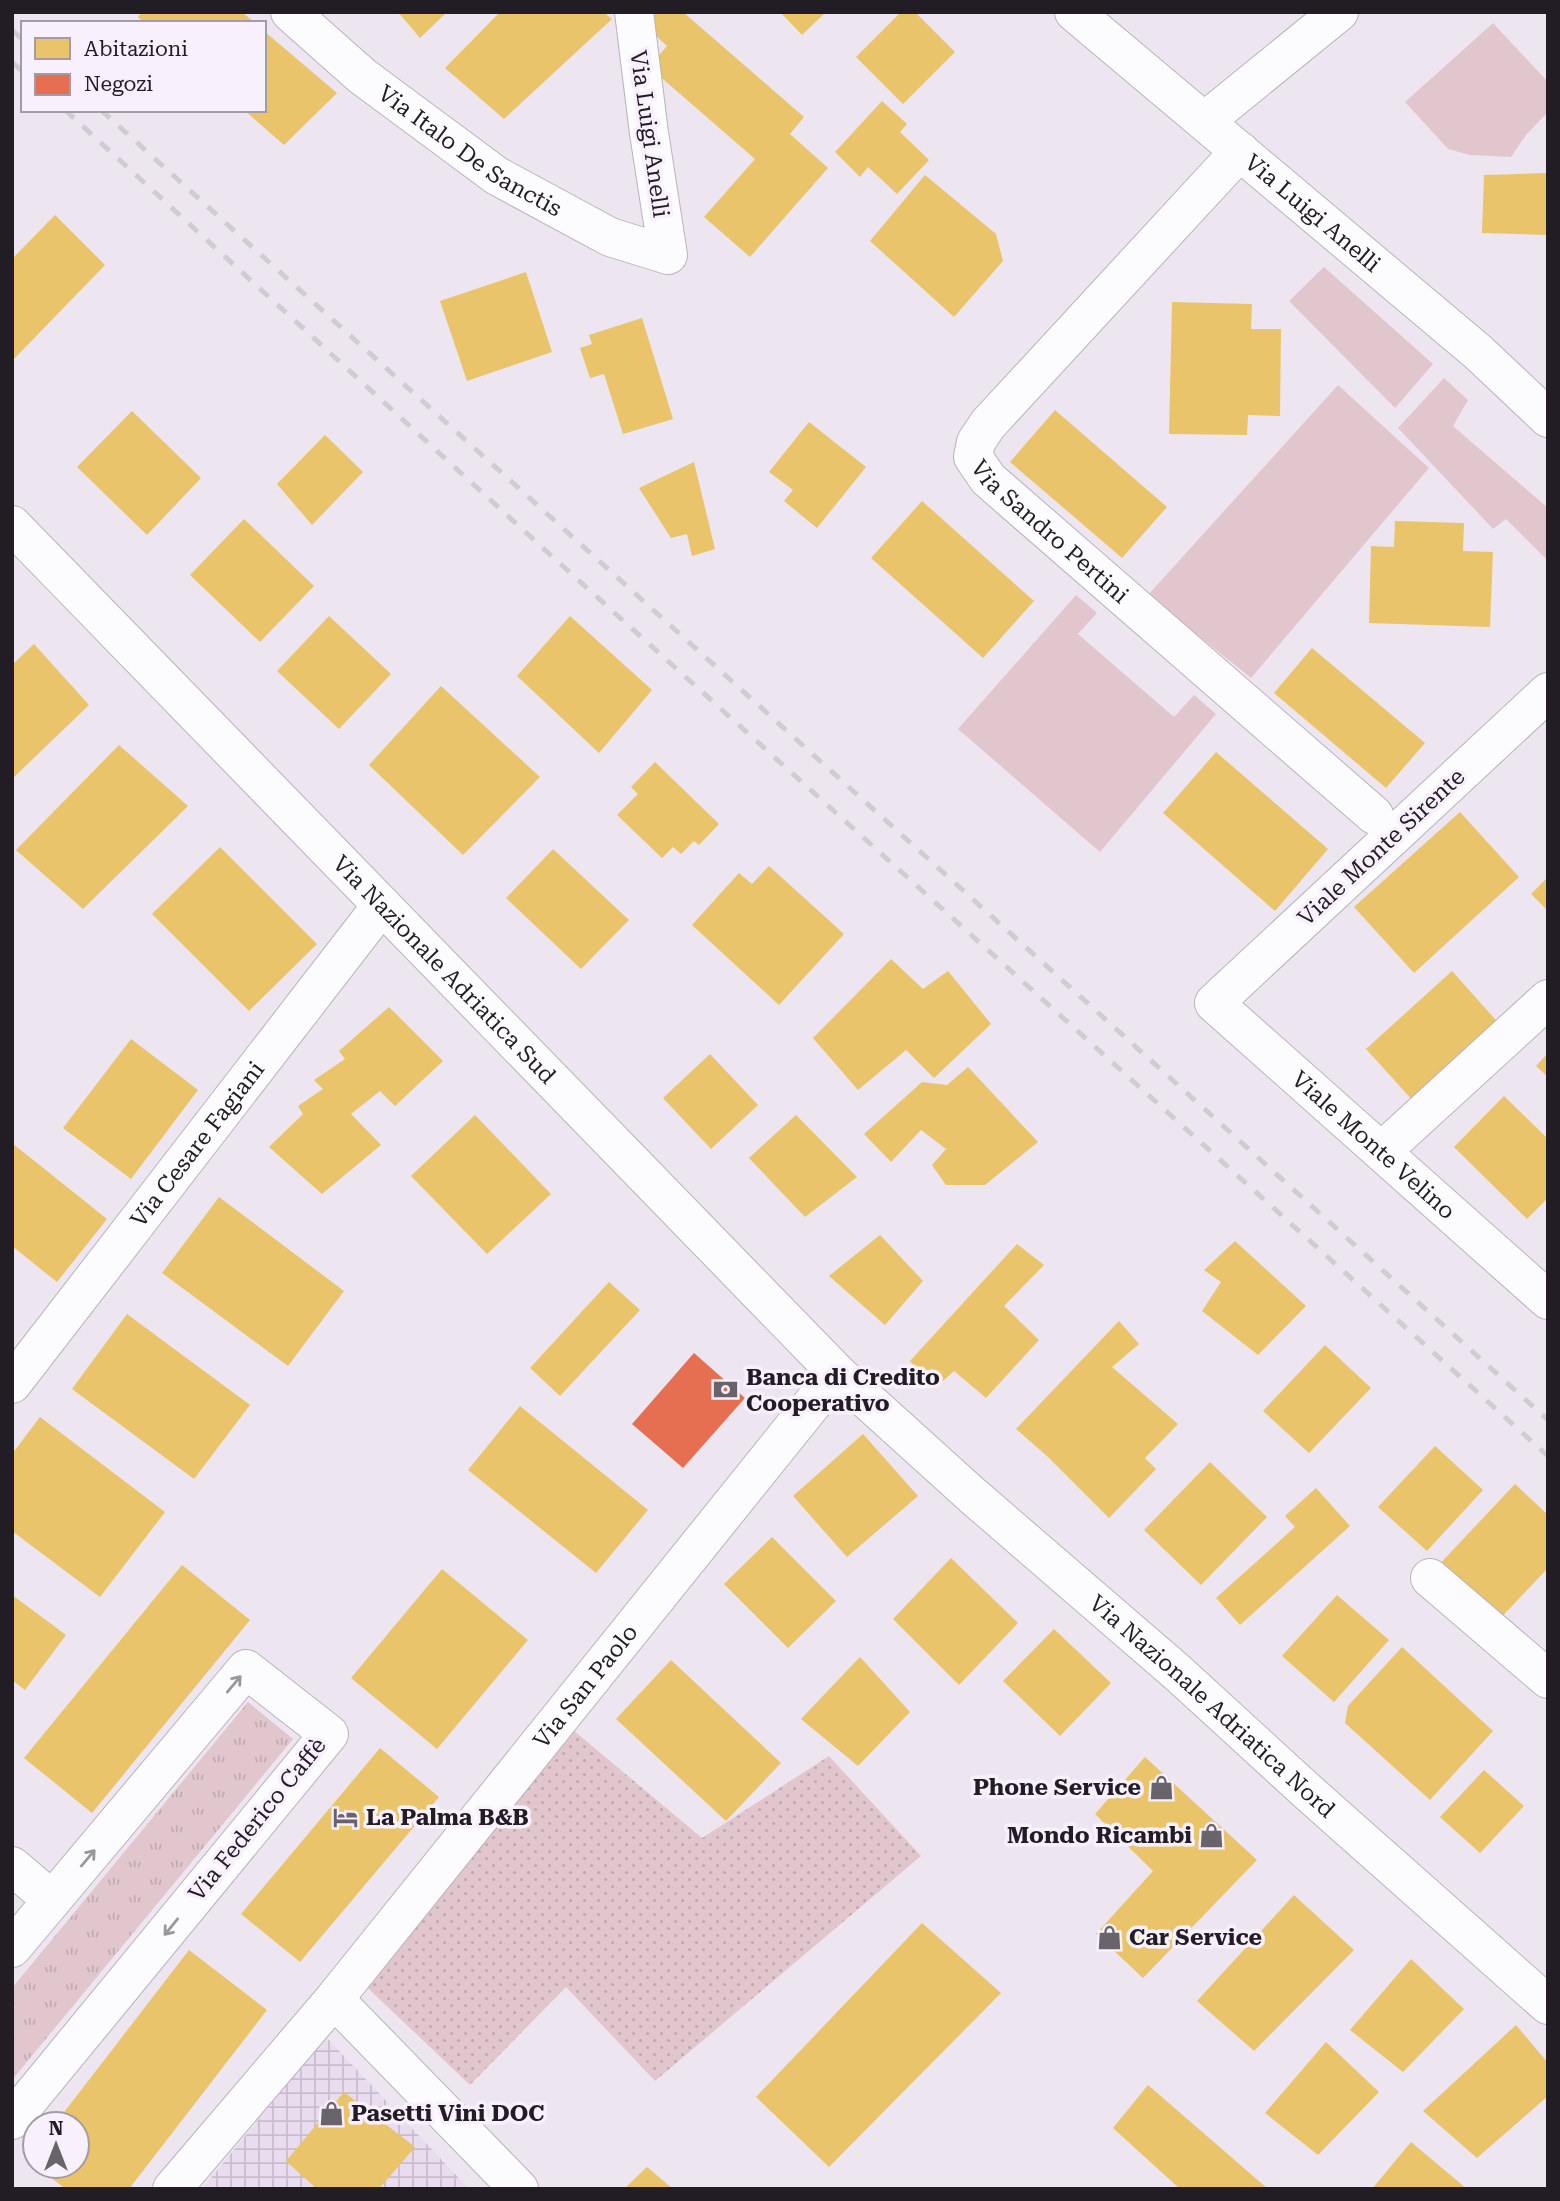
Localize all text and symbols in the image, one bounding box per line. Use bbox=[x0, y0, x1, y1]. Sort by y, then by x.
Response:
legend bbox=[21, 21, 266, 112]
text: Abitazioni bbox=[84, 37, 188, 61]
street label: Via Luigi Anelli bbox=[624, 49, 675, 219]
text: Negozi bbox=[84, 72, 153, 96]
street label: Via Italo De Sanctis bbox=[373, 80, 566, 222]
street label: Via Luigi Anelli bbox=[1239, 149, 1386, 278]
street label: Via Sandro Pertini bbox=[965, 455, 1134, 609]
street label: Viale Monte Sirente bbox=[1292, 763, 1470, 932]
street label: Via Nazionale Adriatica Sud bbox=[327, 850, 561, 1090]
street label: Via Cesare Fagiani bbox=[125, 1056, 270, 1233]
street label: Viale Monte Velino bbox=[1286, 1066, 1461, 1225]
place label: Banca di Credito Cooperativo bbox=[746, 1364, 940, 1417]
bank icon: Banca di Credito Cooperativo bbox=[712, 1376, 740, 1404]
street label: Via Nazionale Adriatica Nord bbox=[1084, 1590, 1341, 1824]
street label: Via San Paolo bbox=[528, 1619, 644, 1754]
one-way arrow bbox=[226, 1675, 242, 1693]
street label: Via Federico Caffè bbox=[183, 1732, 332, 1906]
shop icon: Phone Service bbox=[1147, 1773, 1175, 1801]
place label: Phone Service bbox=[973, 1774, 1141, 1801]
hotel icon: La Palma B&B bbox=[332, 1803, 360, 1831]
place label: La Palma B&B bbox=[366, 1804, 529, 1831]
shop icon: Mondo Ricambi bbox=[1198, 1821, 1226, 1849]
place label: Mondo Ricambi bbox=[1007, 1822, 1192, 1849]
one-way arrow bbox=[79, 1849, 95, 1867]
one-way arrow bbox=[163, 1917, 178, 1935]
shop icon: Car Service bbox=[1095, 1923, 1123, 1951]
place label: Car Service bbox=[1129, 1924, 1262, 1951]
shop icon: Pasetti Vini DOC bbox=[317, 2099, 345, 2127]
place label: Pasetti Vini DOC bbox=[351, 2100, 544, 2127]
north arrow bbox=[21, 2110, 91, 2180]
text: N bbox=[49, 2117, 64, 2140]

